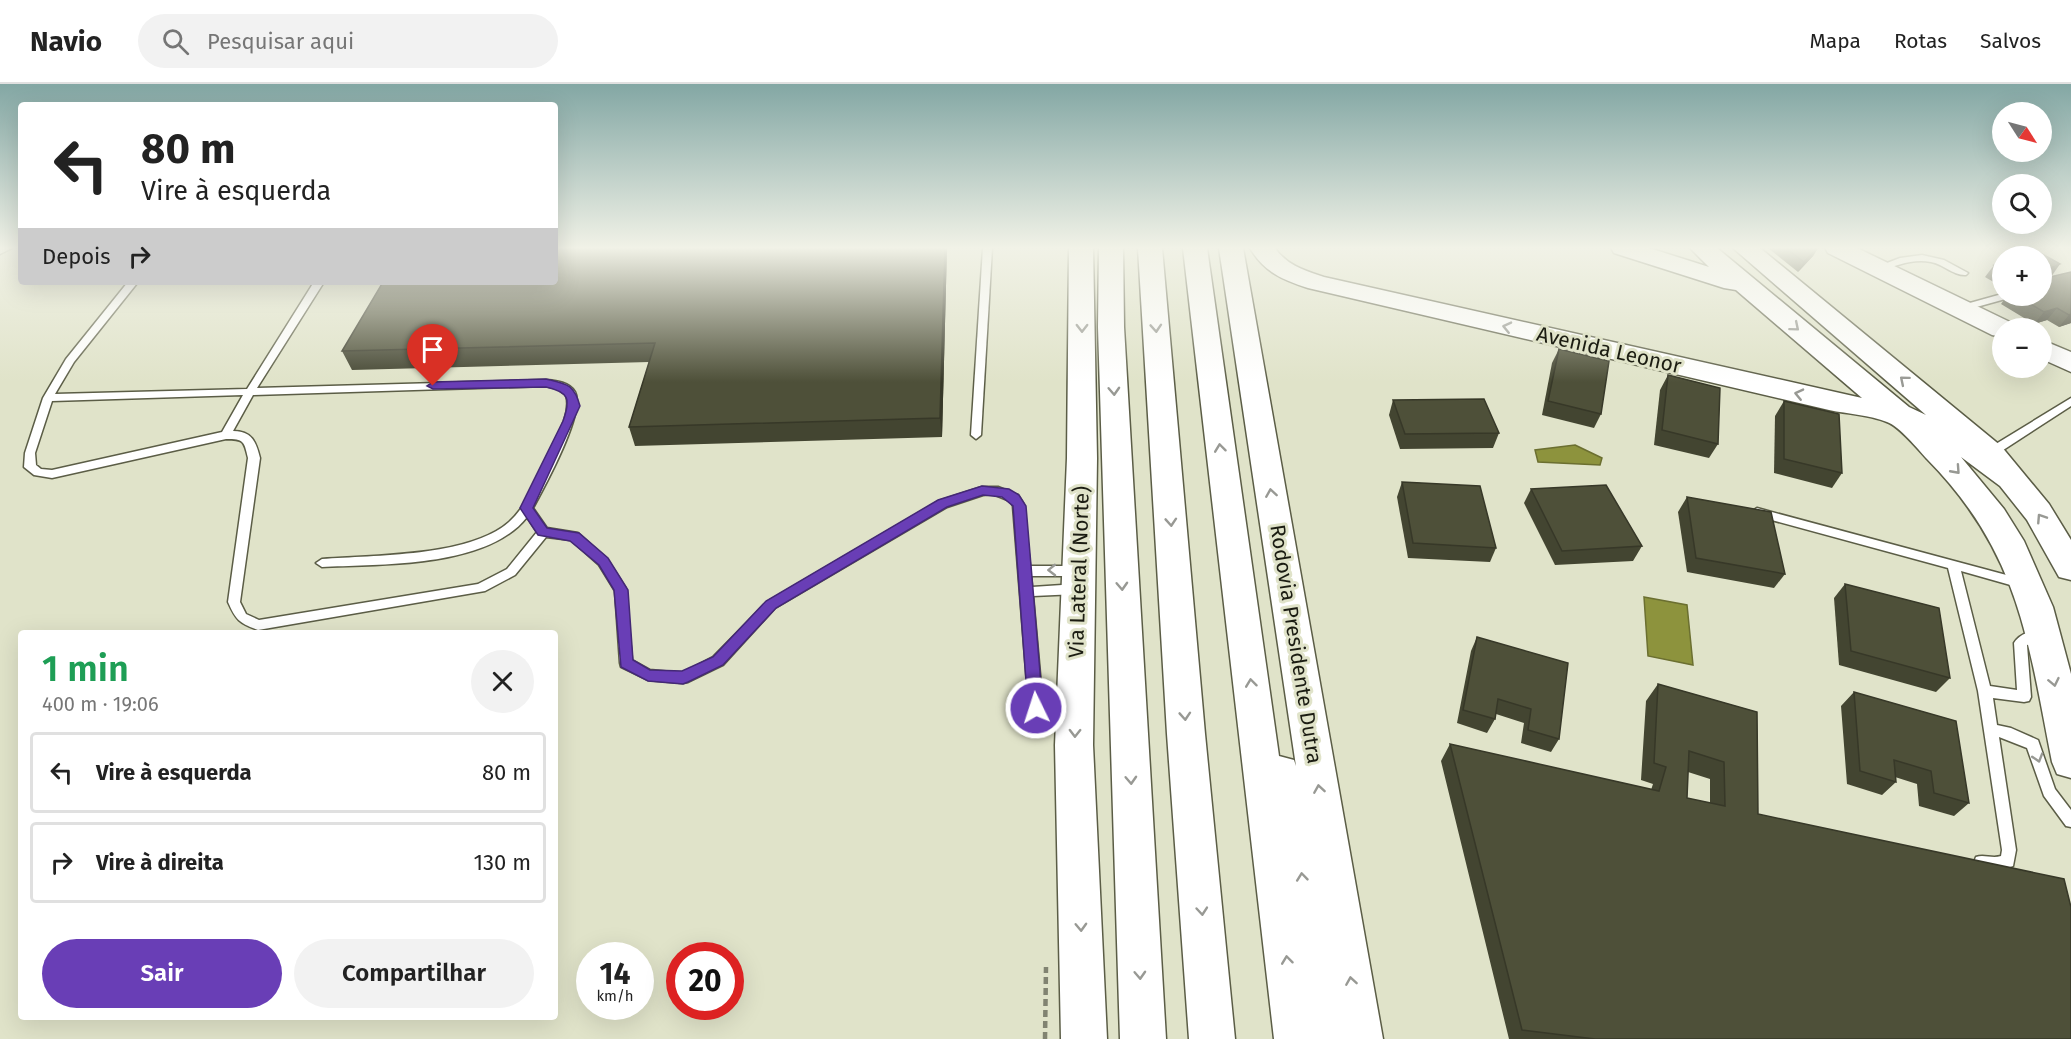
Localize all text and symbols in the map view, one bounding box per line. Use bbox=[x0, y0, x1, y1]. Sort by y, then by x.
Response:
search box bbox=[138, 14, 558, 68]
text: Navio bbox=[30, 25, 102, 58]
icon: search bbox=[159, 25, 192, 58]
text: Pesquisar aqui bbox=[207, 28, 354, 55]
text: Mapa bbox=[1810, 28, 1861, 54]
text: Rotas bbox=[1894, 28, 1947, 54]
text: Salvos bbox=[1980, 28, 2041, 54]
north arrow bbox=[1992, 102, 2052, 162]
map controls bbox=[1992, 102, 2052, 378]
text: 80 m bbox=[141, 124, 235, 174]
icon: left bbox=[42, 126, 120, 204]
button: search bbox=[1992, 174, 2052, 234]
text: Vire à esquerda bbox=[141, 175, 331, 207]
icon: right bbox=[123, 240, 156, 273]
text: Depois bbox=[42, 243, 111, 270]
button: + bbox=[1992, 246, 2052, 306]
button: − bbox=[1992, 318, 2052, 378]
one-way arrow bbox=[1788, 319, 1799, 330]
one-way arrow bbox=[1502, 321, 1512, 334]
street label: Avenida Leonor bbox=[1534, 321, 1684, 379]
one-way arrow bbox=[1076, 323, 1088, 332]
one-way arrow bbox=[1149, 323, 1162, 332]
pin bbox=[407, 324, 458, 386]
icon: arrive bbox=[416, 333, 449, 366]
one-way arrow bbox=[1900, 376, 1911, 387]
one-way arrow bbox=[1107, 386, 1120, 395]
one-way arrow bbox=[1794, 388, 1804, 401]
one-way arrow bbox=[1214, 444, 1227, 453]
one-way arrow bbox=[1949, 463, 1960, 474]
street label: Via Lateral (Norte) bbox=[1063, 485, 1095, 659]
one-way arrow bbox=[1265, 488, 1278, 498]
one-way arrow bbox=[2038, 513, 2049, 524]
one-way arrow bbox=[1164, 517, 1177, 527]
street label: Rodovia Presidente Dutra bbox=[1264, 523, 1328, 765]
one-way arrow bbox=[1047, 564, 1056, 577]
one-way arrow bbox=[1116, 581, 1129, 590]
text: 1 min bbox=[42, 647, 129, 691]
button: close bbox=[471, 650, 534, 713]
position arrow bbox=[1004, 676, 1068, 740]
one-way arrow bbox=[2047, 677, 2060, 687]
one-way arrow bbox=[1245, 679, 1257, 688]
text: 400 m · 19:06 bbox=[42, 692, 159, 716]
one-way arrow bbox=[1178, 712, 1191, 721]
one-way arrow bbox=[1068, 728, 1081, 737]
one-way arrow bbox=[2031, 753, 2043, 763]
icon: left bbox=[45, 756, 78, 789]
text: Vire à esquerda bbox=[96, 759, 252, 786]
text: 80 m bbox=[482, 759, 531, 786]
one-way arrow bbox=[1125, 776, 1138, 785]
one-way arrow bbox=[1314, 784, 1326, 793]
icon: right bbox=[45, 846, 78, 879]
text: Vire à direita bbox=[96, 849, 224, 876]
text: 130 m bbox=[474, 849, 531, 876]
one-way arrow bbox=[1296, 872, 1309, 881]
one-way arrow bbox=[1195, 906, 1208, 915]
one-way arrow bbox=[1075, 923, 1088, 932]
button: Sair bbox=[42, 939, 282, 1008]
button: Compartilhar bbox=[294, 939, 534, 1008]
speed limit sign: 20 bbox=[666, 942, 744, 1020]
text: 14 bbox=[600, 956, 630, 992]
one-way arrow bbox=[1281, 956, 1293, 965]
one-way arrow bbox=[1133, 971, 1146, 980]
one-way arrow bbox=[1345, 977, 1357, 986]
text: km/h bbox=[596, 987, 634, 1005]

